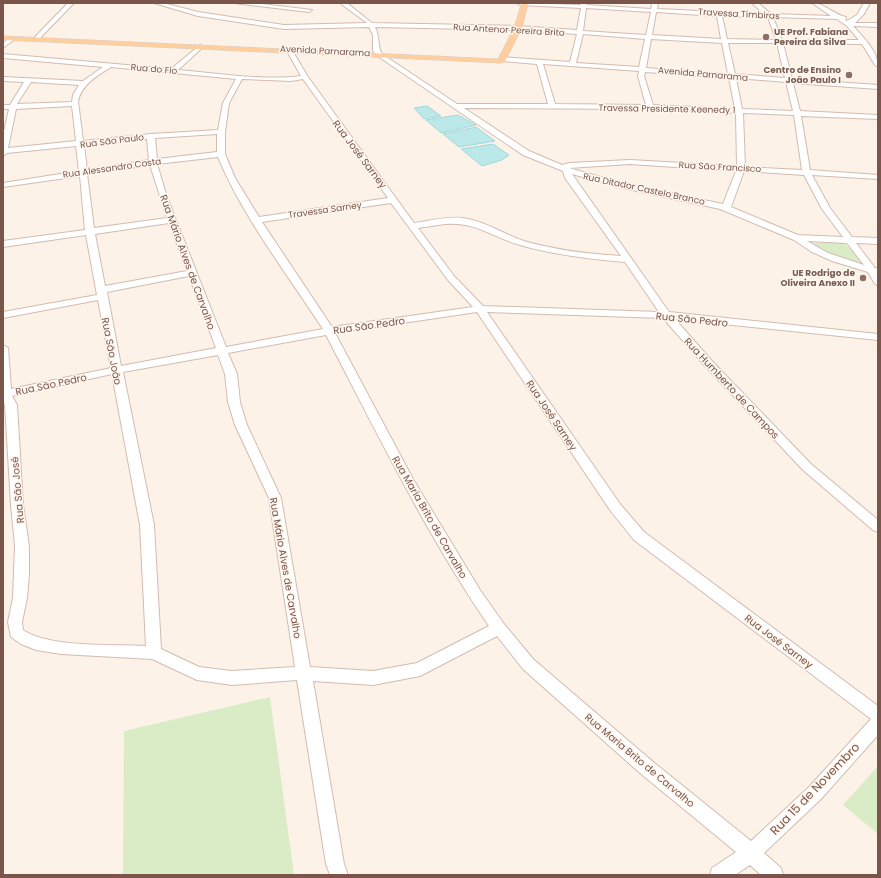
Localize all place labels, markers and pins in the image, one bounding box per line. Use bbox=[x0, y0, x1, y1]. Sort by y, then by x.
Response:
place label: UE Prof. Fabiana Pereira da Silva bbox=[774, 26, 848, 48]
marker: UE Prof. Fabiana Pereira da Silva bbox=[761, 32, 771, 42]
place label: Centro de Ensino João Paulo I bbox=[763, 64, 841, 86]
marker: Centro de Ensino João Paulo I bbox=[844, 70, 854, 80]
place label: UE Rodrigo de Oliveira Anexo II bbox=[780, 267, 855, 289]
marker: UE Rodrigo de Oliveira Anexo II bbox=[858, 273, 868, 283]

